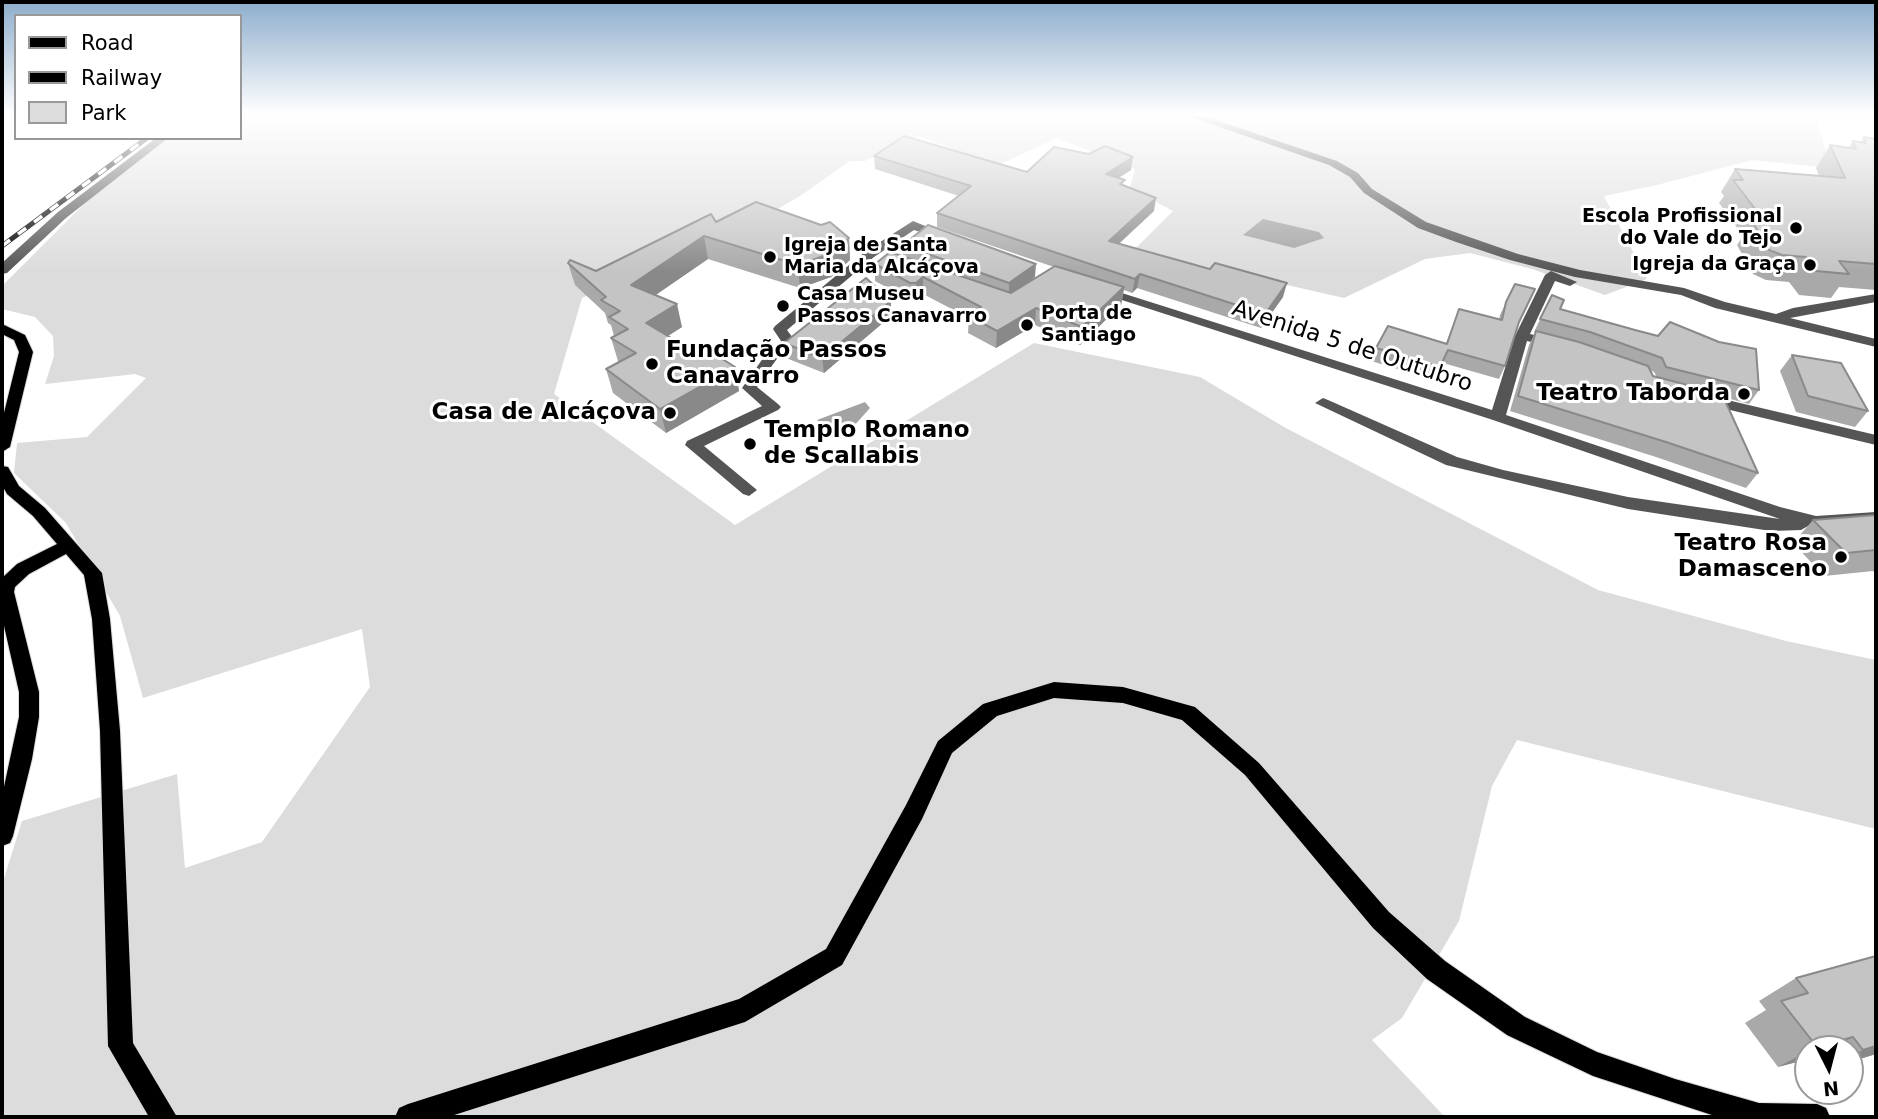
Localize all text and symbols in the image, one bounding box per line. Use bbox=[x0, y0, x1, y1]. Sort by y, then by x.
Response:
legend bbox=[14, 14, 242, 140]
text: Road bbox=[81, 31, 134, 55]
text: Railway bbox=[81, 66, 162, 90]
text: Park bbox=[81, 101, 126, 125]
place label: Escola Profissional do Vale do Tejo bbox=[1582, 206, 1782, 250]
marker: Escola Profissional do Vale do Tejo bbox=[1788, 220, 1804, 236]
place label: Igreja de Santa Maria da Alcáçova bbox=[784, 235, 979, 279]
marker: Igreja de Santa Maria da Alcáçova bbox=[762, 249, 778, 265]
place label: Igreja da Graça bbox=[1632, 254, 1796, 276]
marker: Igreja da Graça bbox=[1802, 257, 1818, 273]
place label: Casa Museu Passos Canavarro bbox=[797, 284, 987, 328]
street label: Avenida 5 de Outubro bbox=[1228, 295, 1476, 399]
marker: Casa Museu Passos Canavarro bbox=[775, 298, 791, 314]
place label: Porta de Santiago bbox=[1041, 303, 1136, 347]
marker: Porta de Santiago bbox=[1019, 317, 1035, 333]
place label: Fundação Passos Canavarro bbox=[666, 337, 887, 391]
marker: Fundação Passos Canavarro bbox=[644, 356, 660, 372]
place label: Teatro Taborda bbox=[1536, 380, 1730, 408]
marker: Teatro Taborda bbox=[1736, 386, 1752, 402]
place label: Casa de Alcáçova bbox=[432, 399, 656, 427]
marker: Casa de Alcáçova bbox=[662, 405, 678, 421]
place label: Templo Romano de Scallabis bbox=[764, 417, 970, 471]
marker: Templo Romano de Scallabis bbox=[742, 436, 758, 452]
place label: Teatro Rosa Damasceno bbox=[1674, 530, 1827, 584]
marker: Teatro Rosa Damasceno bbox=[1833, 549, 1849, 565]
north arrow bbox=[1794, 1035, 1864, 1105]
text: N bbox=[1822, 1077, 1840, 1101]

